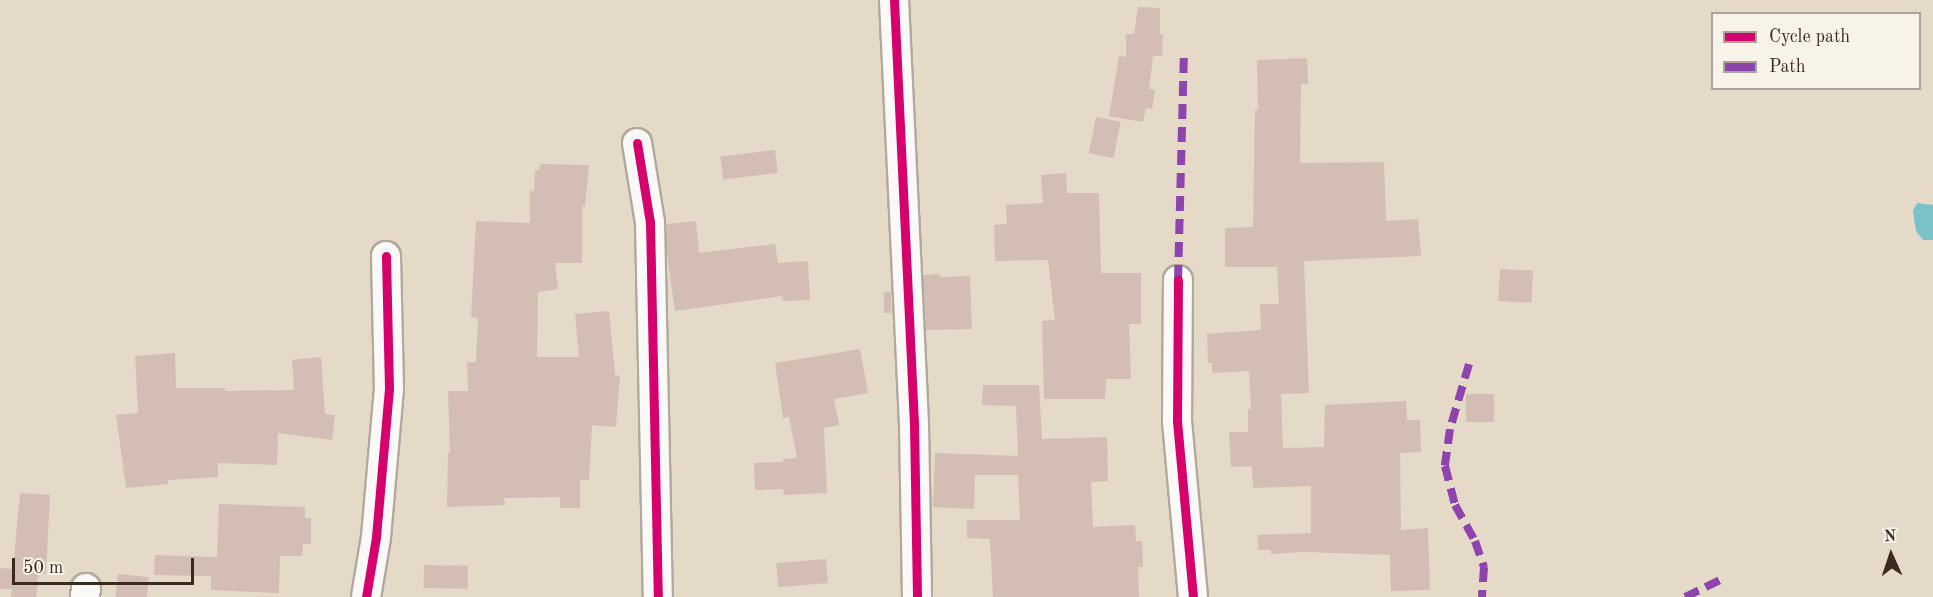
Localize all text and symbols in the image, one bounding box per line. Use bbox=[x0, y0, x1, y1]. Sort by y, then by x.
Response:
legend bbox=[1711, 12, 1921, 90]
text: Cycle path bbox=[1769, 28, 1850, 46]
text: Path bbox=[1769, 58, 1805, 76]
north arrow bbox=[1861, 525, 1921, 585]
text: N bbox=[1884, 529, 1897, 545]
scale bar bbox=[15, 546, 196, 584]
text: 50 m bbox=[23, 559, 63, 577]

